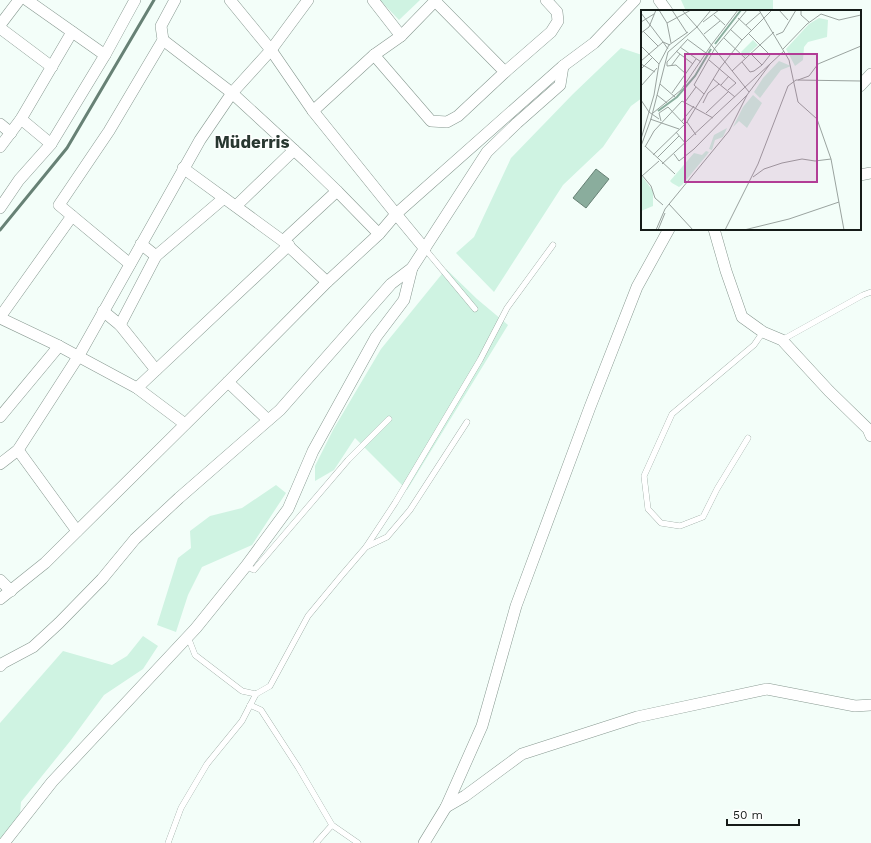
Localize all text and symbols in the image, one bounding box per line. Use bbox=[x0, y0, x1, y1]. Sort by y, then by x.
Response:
inset map bbox=[641, 10, 861, 230]
district label: Müderris bbox=[214, 132, 290, 152]
scale bar bbox=[727, 801, 799, 827]
text: 50 m bbox=[733, 808, 763, 822]

